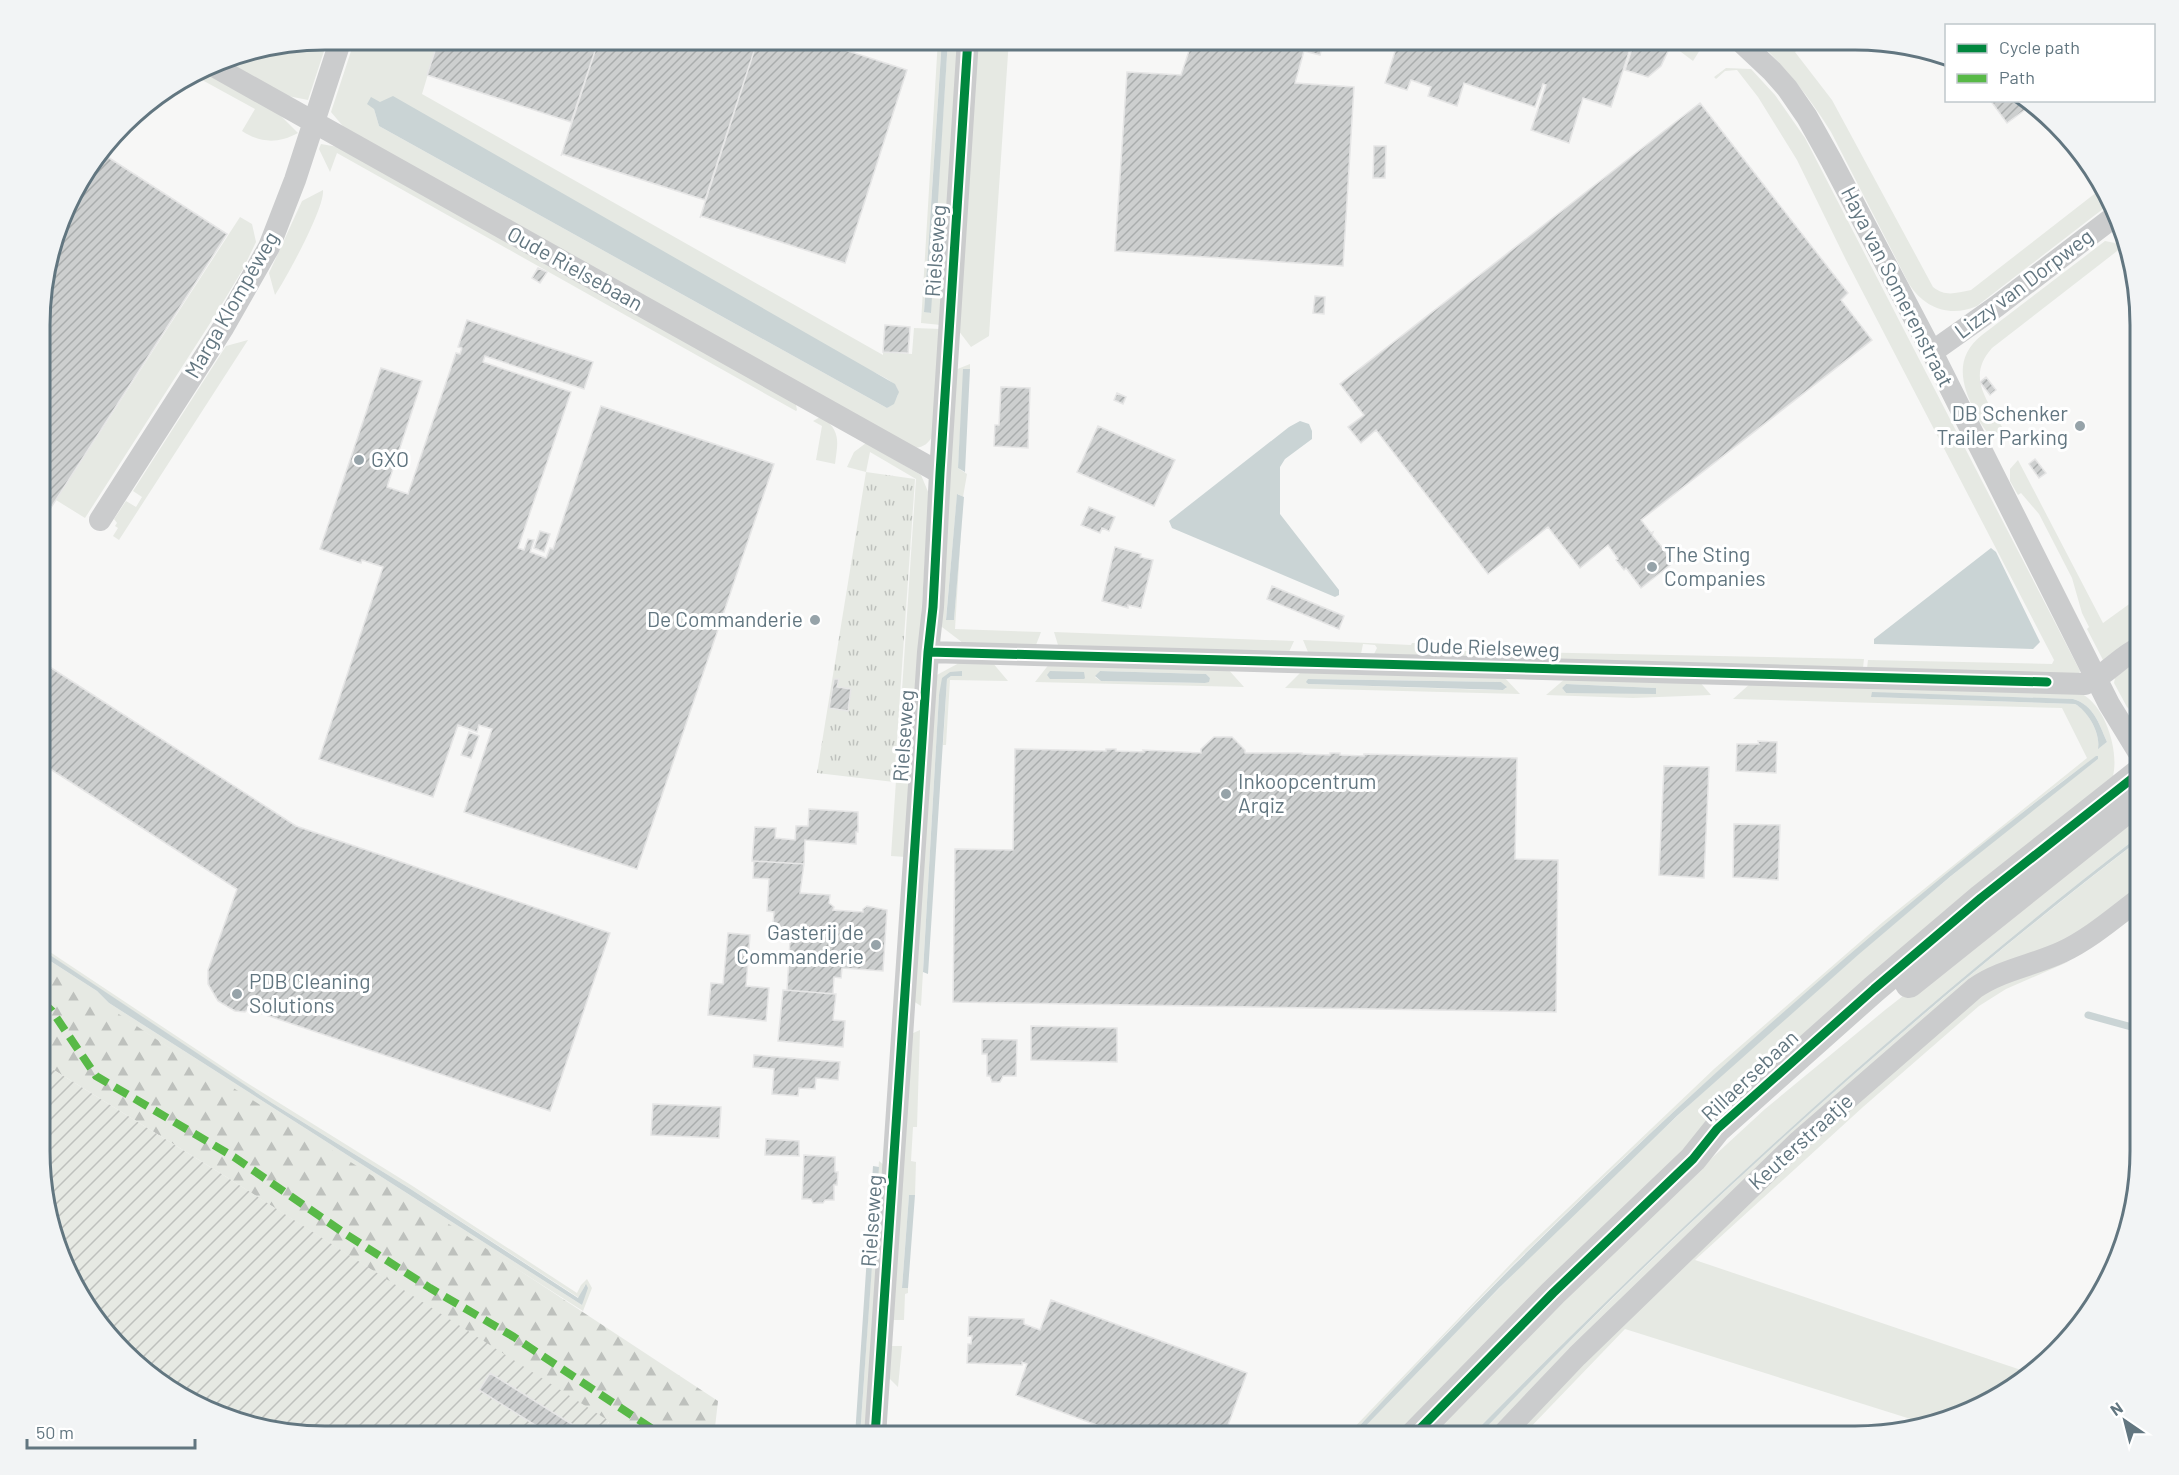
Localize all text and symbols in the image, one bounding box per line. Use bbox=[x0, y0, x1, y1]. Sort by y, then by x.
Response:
legend bbox=[1945, 24, 2155, 102]
text: Cycle path bbox=[1999, 36, 2080, 58]
text: Path bbox=[1999, 66, 2035, 88]
street label: Haya van Somerenstraat bbox=[1837, 182, 1960, 391]
street label: Rielseweg bbox=[919, 204, 950, 298]
street label: Oude Rielsebaan bbox=[504, 220, 648, 315]
street label: Lizzy van Dorpweg bbox=[1949, 223, 2097, 343]
street label: Marga Klompéweg bbox=[179, 226, 283, 382]
place label: DB Schenker Trailer Parking bbox=[1936, 400, 2068, 449]
marker: DB Schenker Trailer Parking bbox=[2073, 419, 2087, 433]
place label: GXO bbox=[371, 446, 409, 471]
marker: GXO bbox=[352, 453, 366, 467]
place label: The Sting Companies bbox=[1664, 541, 1766, 590]
marker: The Sting Companies bbox=[1645, 560, 1659, 574]
place label: De Commanderie bbox=[647, 606, 803, 631]
marker: De Commanderie bbox=[808, 613, 822, 627]
street label: Oude Rielseweg bbox=[1416, 632, 1560, 661]
street label: Rielseweg bbox=[887, 689, 918, 783]
place label: Inkoopcentrum Arqiz bbox=[1238, 768, 1376, 817]
marker: Inkoopcentrum Arqiz bbox=[1219, 787, 1233, 801]
place label: Gasterij de Commanderie bbox=[736, 919, 864, 968]
marker: Gasterij de Commanderie bbox=[869, 938, 883, 952]
place label: PDB Cleaning Solutions bbox=[249, 968, 370, 1017]
marker: PDB Cleaning Solutions bbox=[230, 987, 244, 1001]
street label: Rillaersebaan bbox=[1696, 1024, 1802, 1126]
street label: Keuterstraatje bbox=[1743, 1088, 1857, 1194]
street label: Rielseweg bbox=[855, 1174, 886, 1268]
north arrow bbox=[2095, 1391, 2155, 1451]
text: N bbox=[2106, 1397, 2126, 1419]
scale bar bbox=[27, 1412, 195, 1450]
text: 50 m bbox=[36, 1421, 74, 1443]

